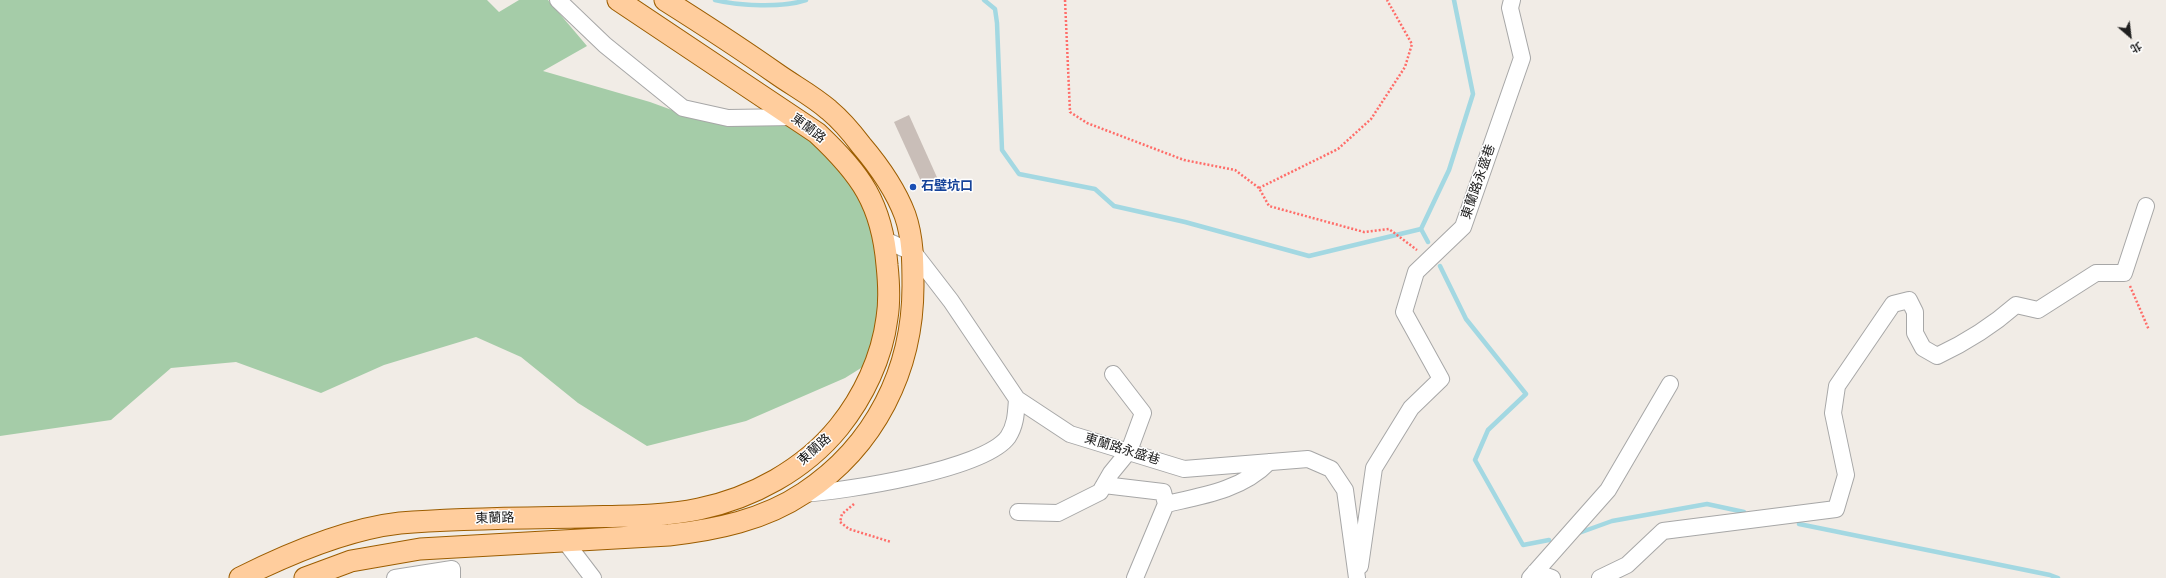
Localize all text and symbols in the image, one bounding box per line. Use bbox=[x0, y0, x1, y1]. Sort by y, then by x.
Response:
north arrow bbox=[2110, 16, 2150, 56]
text: 北 bbox=[2127, 38, 2144, 56]
street label: 東蘭路 bbox=[788, 111, 828, 147]
street label: 東蘭路永盛巷 bbox=[1459, 143, 1499, 221]
place label: 石壁坑口 bbox=[921, 179, 973, 195]
marker: 石壁坑口 bbox=[908, 182, 918, 192]
street label: 東蘭路 bbox=[795, 431, 835, 469]
street label: 東蘭路永盛巷 bbox=[1082, 431, 1162, 469]
street label: 東蘭路 bbox=[475, 511, 515, 527]

